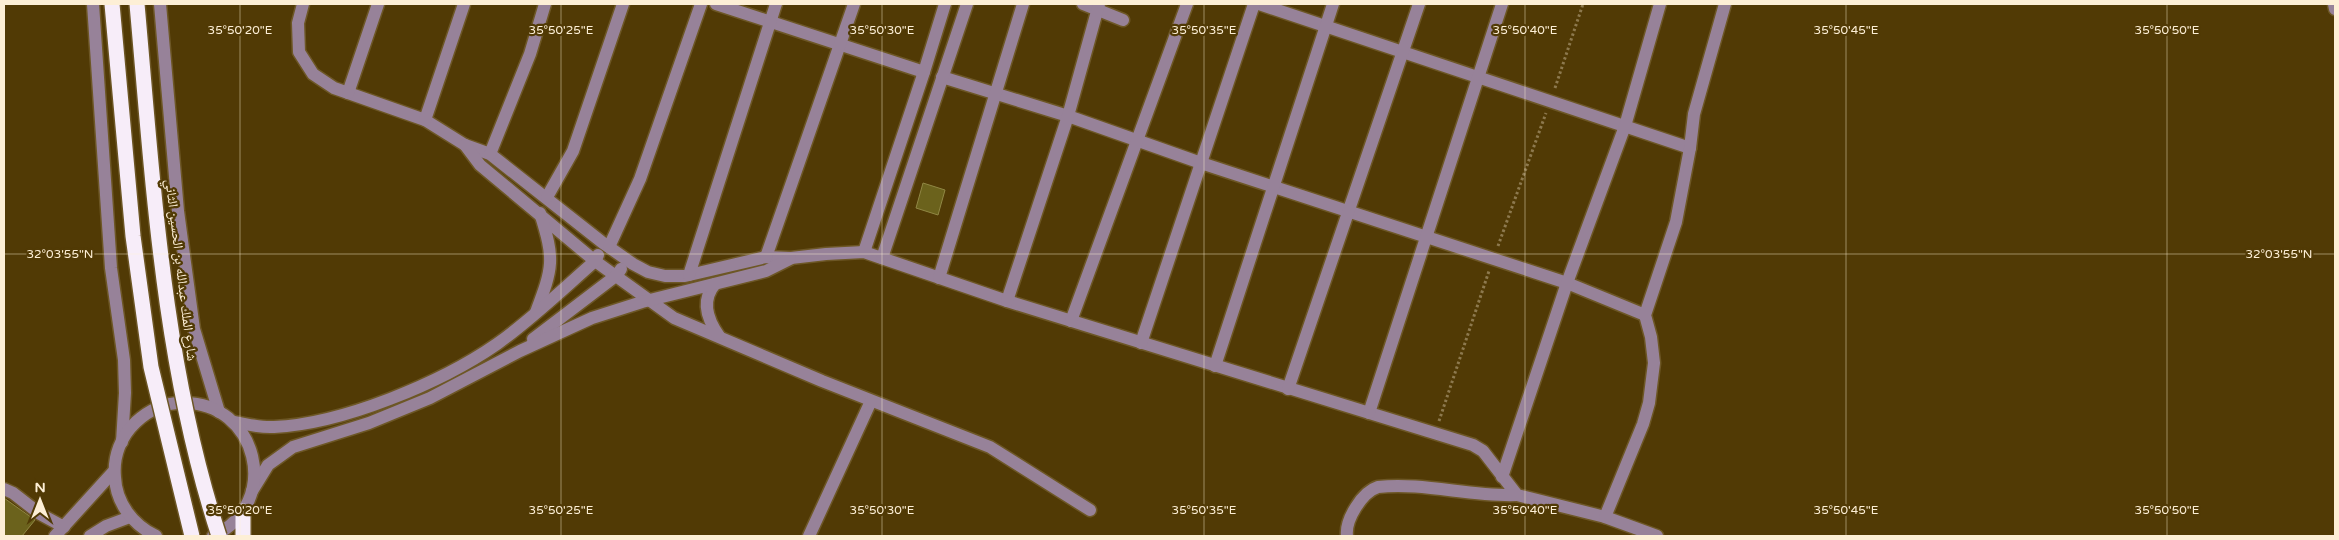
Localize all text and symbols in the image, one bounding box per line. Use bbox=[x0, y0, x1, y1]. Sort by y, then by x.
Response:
text: 35°50'20"E bbox=[208, 23, 273, 37]
text: 35°50'25"E bbox=[529, 23, 594, 37]
text: 35°50'30"E bbox=[850, 23, 915, 37]
text: 35°50'35"E bbox=[1172, 23, 1237, 37]
text: 35°50'40"E bbox=[1493, 23, 1558, 37]
text: 35°50'45"E bbox=[1814, 23, 1879, 37]
text: 35°50'50"E bbox=[2135, 23, 2200, 37]
street label: شارع الملك عبدالله بن الحسين الثاني bbox=[159, 178, 201, 362]
text: 32°03'55"N bbox=[27, 247, 94, 261]
text: 32°03'55"N bbox=[2246, 247, 2313, 261]
north arrow bbox=[15, 475, 65, 525]
text: N bbox=[34, 479, 46, 496]
text: 35°50'20"E bbox=[208, 503, 273, 517]
text: 35°50'25"E bbox=[529, 503, 594, 517]
text: 35°50'30"E bbox=[850, 503, 915, 517]
text: 35°50'35"E bbox=[1172, 503, 1237, 517]
text: 35°50'40"E bbox=[1493, 503, 1558, 517]
text: 35°50'45"E bbox=[1814, 503, 1879, 517]
text: 35°50'50"E bbox=[2135, 503, 2200, 517]

